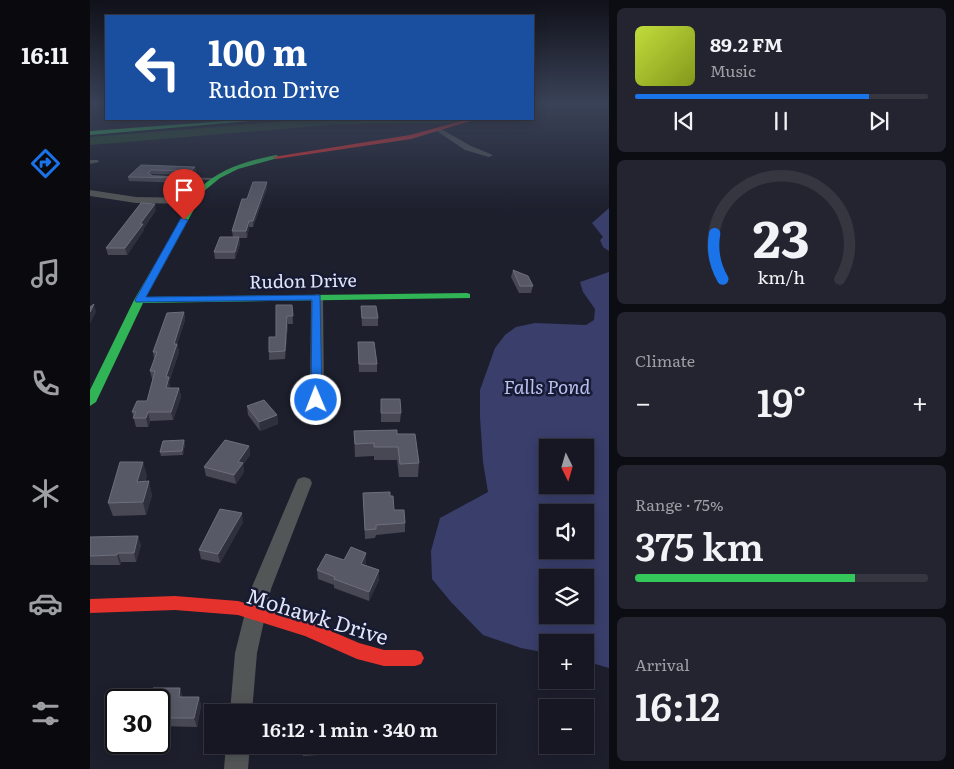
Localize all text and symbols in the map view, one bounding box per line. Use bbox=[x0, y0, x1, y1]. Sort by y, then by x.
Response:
text: 100 m bbox=[208, 25, 308, 77]
text: 89.2 FM bbox=[710, 30, 783, 58]
icon: left bbox=[125, 35, 190, 100]
text: 16:11 bbox=[21, 38, 69, 71]
text: Music bbox=[710, 58, 756, 82]
text: Rudon Drive bbox=[208, 72, 340, 105]
icon: previous bbox=[670, 107, 698, 135]
icon: pause bbox=[767, 107, 795, 135]
icon: next bbox=[865, 107, 893, 135]
icon: directions bbox=[28, 146, 63, 181]
pin bbox=[163, 169, 205, 220]
icon: arrive bbox=[170, 176, 198, 204]
text: 23 bbox=[753, 197, 810, 274]
icon: music bbox=[28, 256, 63, 291]
text: km/h bbox=[758, 263, 805, 290]
street label: Rudon Drive bbox=[249, 266, 357, 294]
text: Climate bbox=[635, 348, 695, 372]
icon: phone bbox=[28, 366, 63, 401]
water label: Falls Pond bbox=[504, 372, 591, 400]
text: 19° bbox=[757, 372, 806, 429]
position arrow bbox=[289, 373, 341, 425]
text: − bbox=[635, 380, 651, 422]
text: + bbox=[912, 380, 928, 422]
north arrow bbox=[539, 439, 594, 494]
map controls bbox=[539, 439, 594, 754]
icon: climate bbox=[28, 476, 63, 511]
text: Range · 75% bbox=[635, 492, 724, 516]
button: sound bbox=[539, 504, 594, 559]
text: 375 km bbox=[635, 516, 764, 573]
button: layers bbox=[539, 569, 594, 624]
street label: Mohawk Drive bbox=[243, 579, 393, 651]
icon: car bbox=[28, 586, 63, 621]
button: + bbox=[539, 634, 594, 689]
text: Arrival bbox=[635, 652, 690, 676]
text: 16:12 bbox=[635, 676, 720, 733]
speed limit sign: 30 bbox=[105, 689, 170, 754]
icon: filters bbox=[28, 696, 63, 731]
button: − bbox=[539, 699, 594, 754]
text: 16:12 · 1 min · 340 m bbox=[262, 715, 438, 743]

